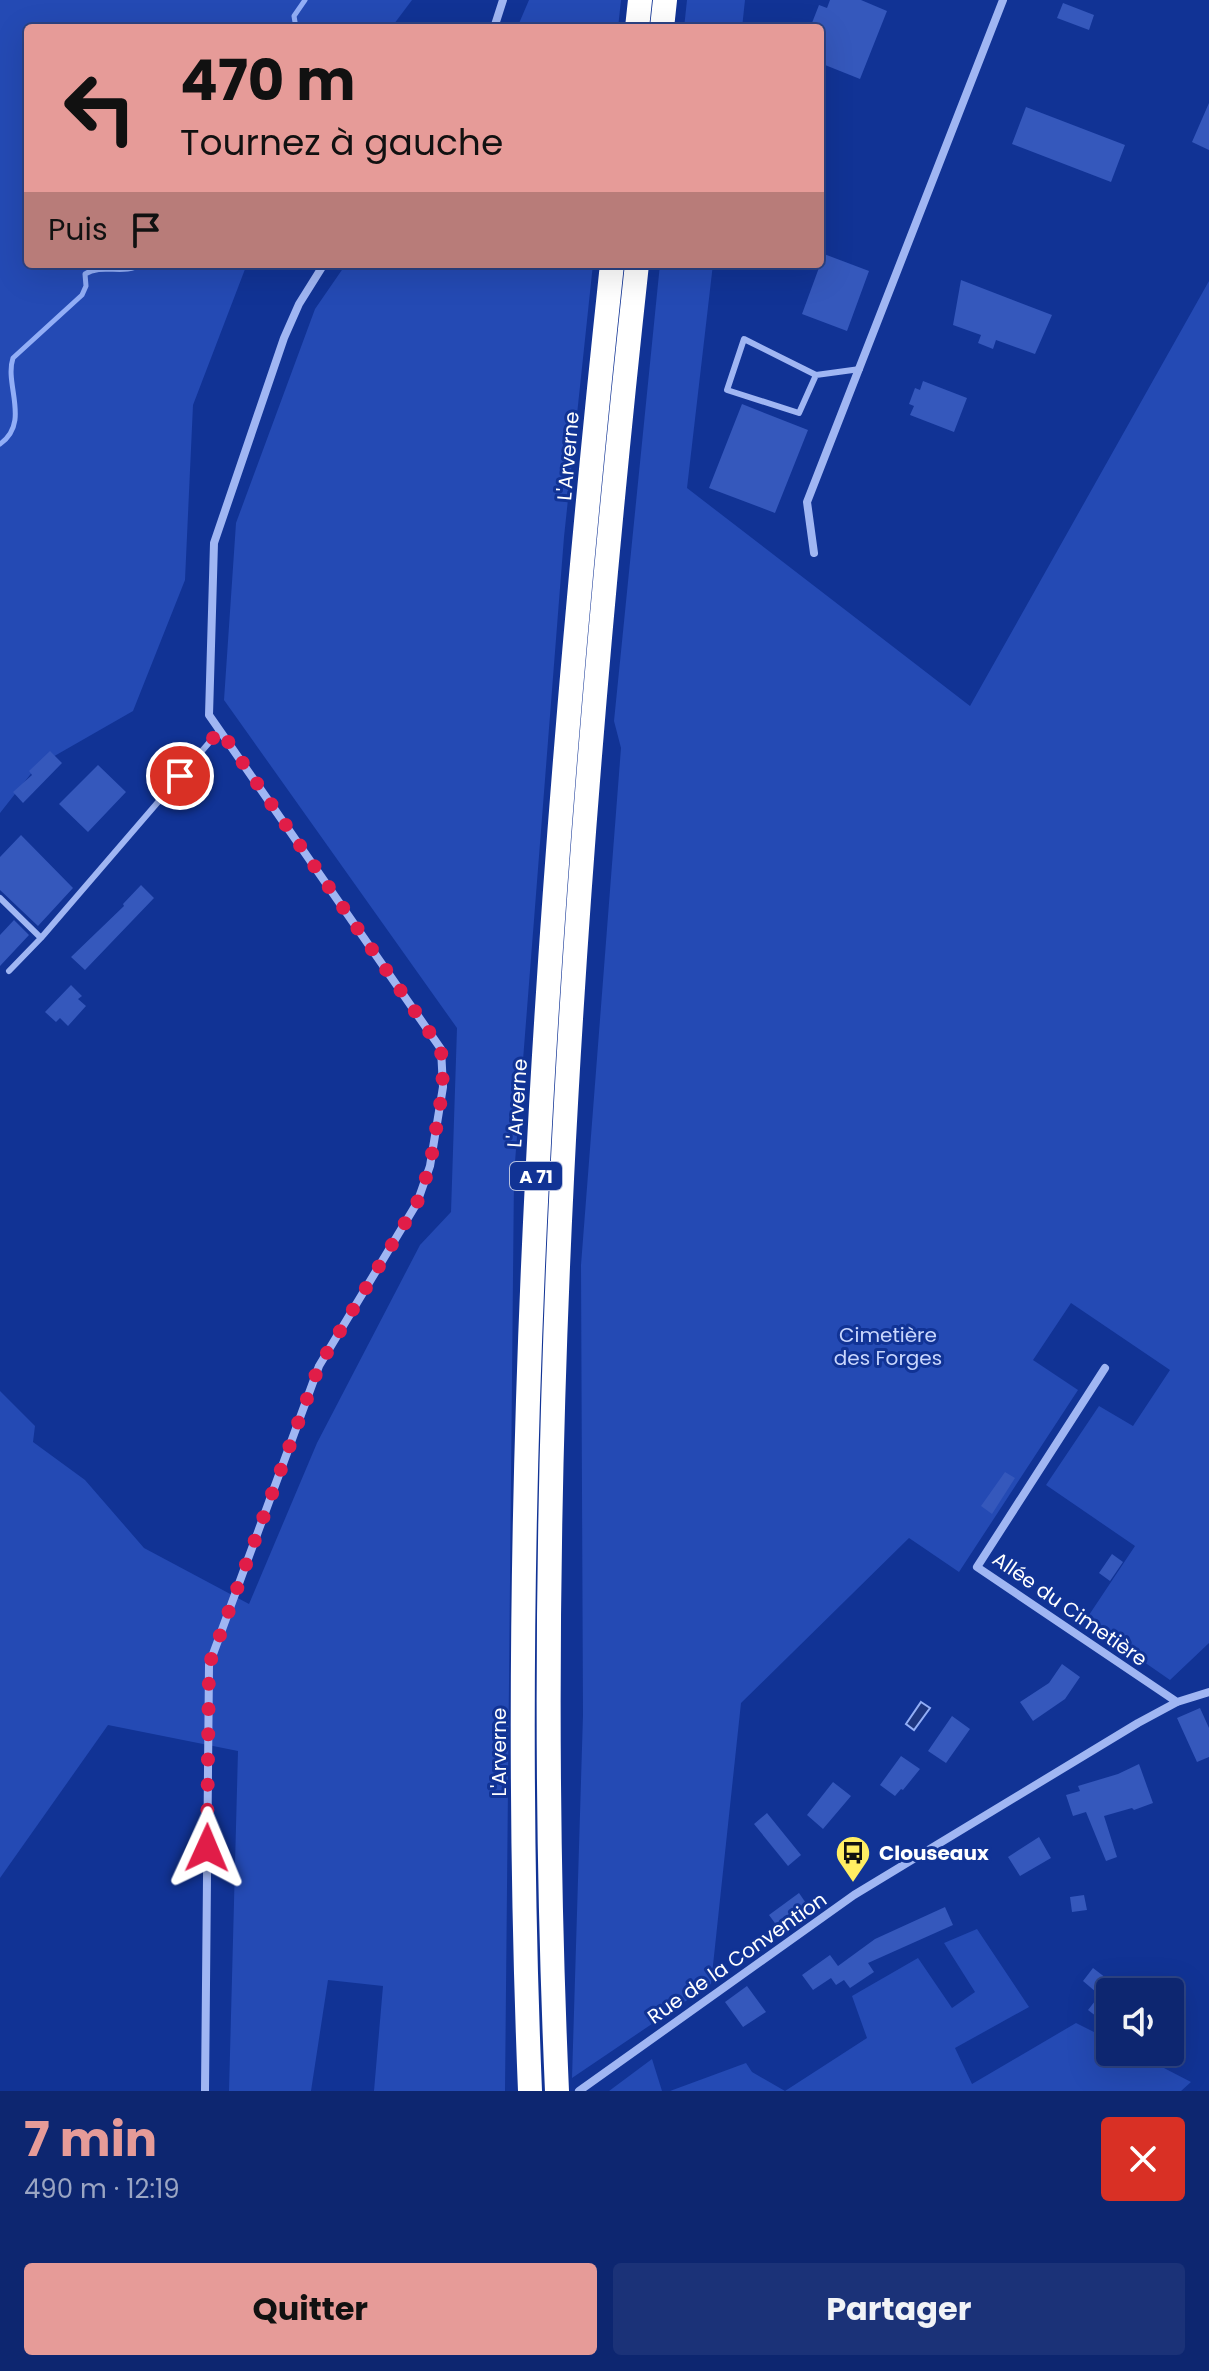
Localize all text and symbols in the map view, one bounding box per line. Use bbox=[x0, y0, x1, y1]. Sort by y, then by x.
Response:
text: 470 m bbox=[180, 41, 356, 120]
icon: left bbox=[48, 56, 152, 160]
text: Tournez à gauche bbox=[180, 117, 503, 168]
text: Puis bbox=[48, 208, 108, 251]
icon: arrive bbox=[124, 208, 168, 252]
street label: L'Arverne bbox=[550, 410, 586, 502]
pin bbox=[146, 742, 214, 810]
icon: arrive bbox=[158, 754, 202, 798]
street label: L'Arverne bbox=[500, 1058, 534, 1148]
road number: A 71 bbox=[510, 1162, 562, 1190]
park label: Cimetière des Forges bbox=[834, 1321, 942, 1372]
street label: Allée du Cimetière bbox=[987, 1545, 1153, 1673]
street label: L'Arverne bbox=[485, 1707, 513, 1797]
position arrow bbox=[165, 1806, 249, 1890]
bus stop icon: Clouseaux bbox=[834, 1834, 872, 1884]
place label: Clouseaux bbox=[879, 1839, 989, 1867]
street label: Rue de la Convention bbox=[642, 1885, 832, 2031]
map controls bbox=[1096, 1978, 1184, 2066]
button: sound bbox=[1096, 1978, 1184, 2066]
text: 7 min bbox=[24, 2106, 157, 2173]
button: close bbox=[1101, 2117, 1185, 2201]
text: 490 m · 12:19 bbox=[24, 2171, 180, 2207]
button: Quitter bbox=[24, 2263, 597, 2355]
button: Partager bbox=[613, 2263, 1185, 2355]

